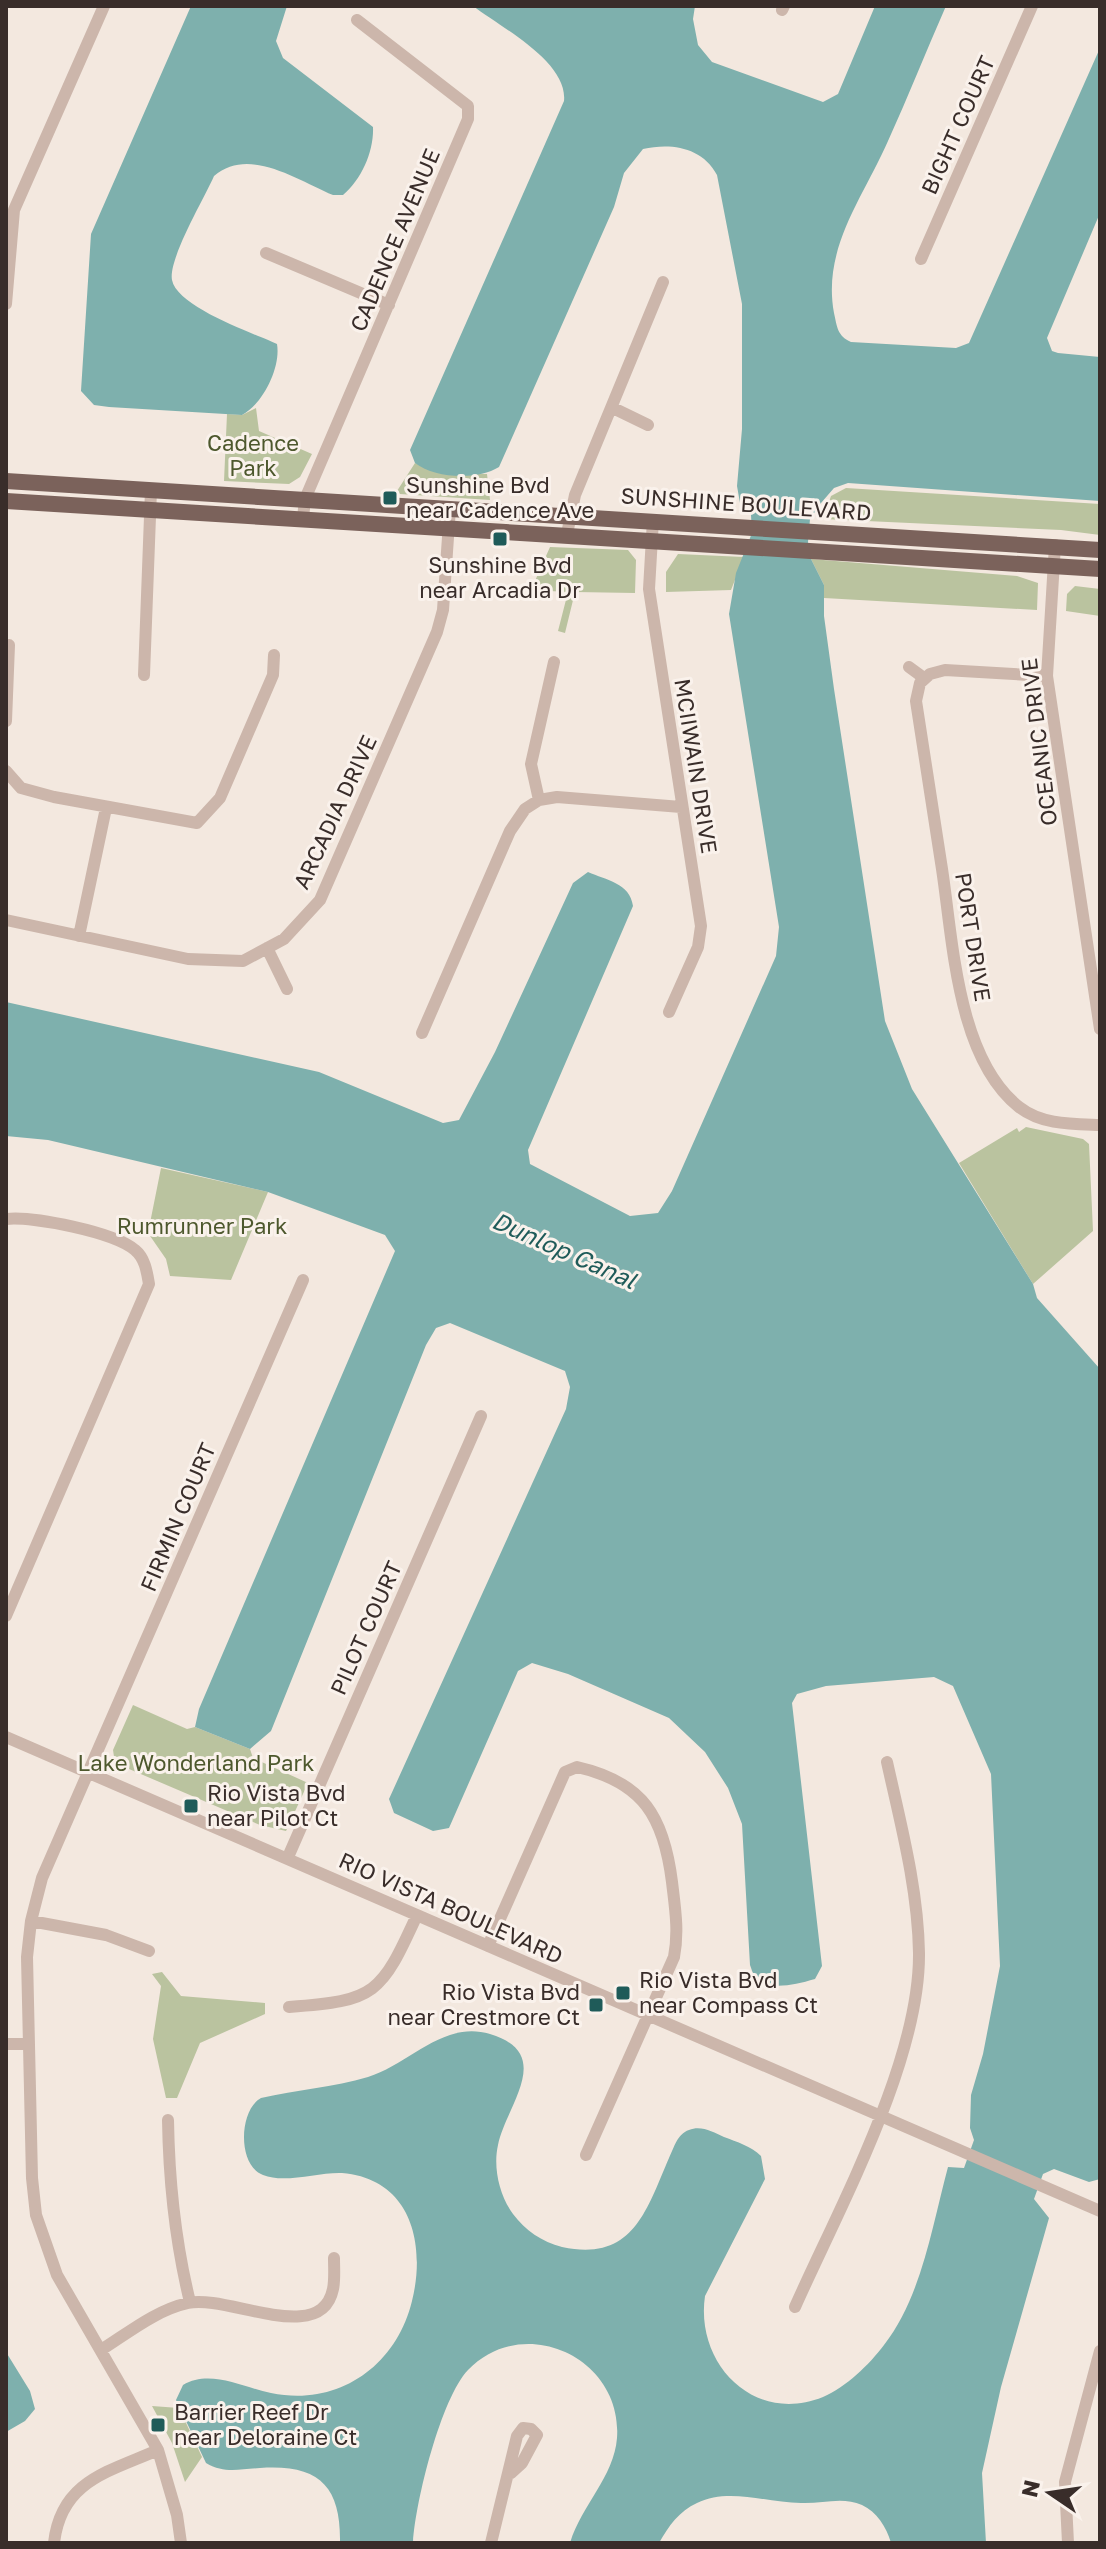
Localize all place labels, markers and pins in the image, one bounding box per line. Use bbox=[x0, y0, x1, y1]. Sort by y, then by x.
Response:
place label: Sunshine Bvd near Cadence Ave bbox=[406, 471, 594, 523]
marker: Sunshine Bvd near Cadence Ave bbox=[381, 489, 399, 507]
marker: Sunshine Bvd near Arcadia Dr bbox=[491, 530, 509, 548]
place label: Sunshine Bvd near Arcadia Dr bbox=[419, 551, 581, 603]
place label: Rio Vista Bvd near Pilot Ct bbox=[207, 1779, 346, 1831]
marker: Rio Vista Bvd near Pilot Ct bbox=[182, 1797, 200, 1815]
place label: Rio Vista Bvd near Compass Ct bbox=[639, 1966, 818, 2018]
place label: Rio Vista Bvd near Crestmore Ct bbox=[388, 1978, 580, 2030]
marker: Rio Vista Bvd near Compass Ct bbox=[614, 1984, 632, 2002]
marker: Rio Vista Bvd near Crestmore Ct bbox=[587, 1996, 605, 2014]
place label: Barrier Reef Dr near Deloraine Ct bbox=[174, 2398, 357, 2450]
marker: Barrier Reef Dr near Deloraine Ct bbox=[149, 2416, 167, 2434]

